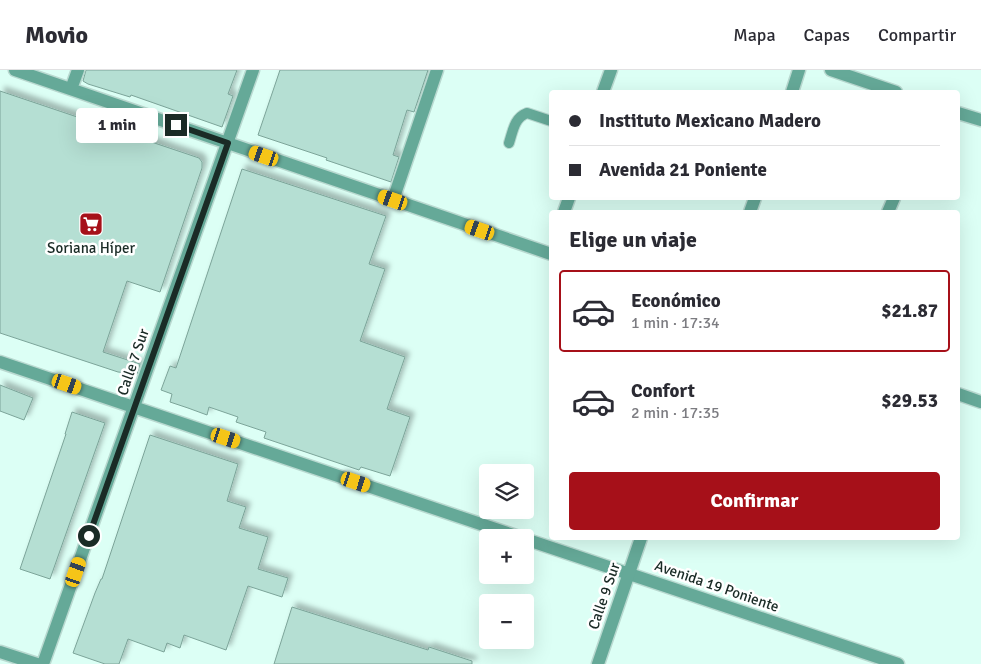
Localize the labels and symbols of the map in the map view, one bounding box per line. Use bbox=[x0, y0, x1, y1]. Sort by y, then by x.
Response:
callout: 1 min bbox=[76, 108, 158, 142]
route end bbox=[165, 114, 187, 136]
car bbox=[247, 144, 280, 168]
car bbox=[376, 188, 409, 212]
supermarket icon: Soriana Híper bbox=[78, 211, 104, 237]
car bbox=[463, 218, 496, 242]
place label: Soriana Híper bbox=[47, 239, 135, 257]
street label: Calle 7 Sur bbox=[113, 326, 153, 398]
car bbox=[50, 372, 83, 396]
car bbox=[209, 426, 242, 450]
car bbox=[339, 470, 372, 494]
route start bbox=[78, 525, 100, 547]
car bbox=[64, 555, 87, 589]
street label: Avenida 19 Poniente bbox=[653, 556, 781, 616]
street label: Calle 9 Sur bbox=[584, 560, 624, 632]

